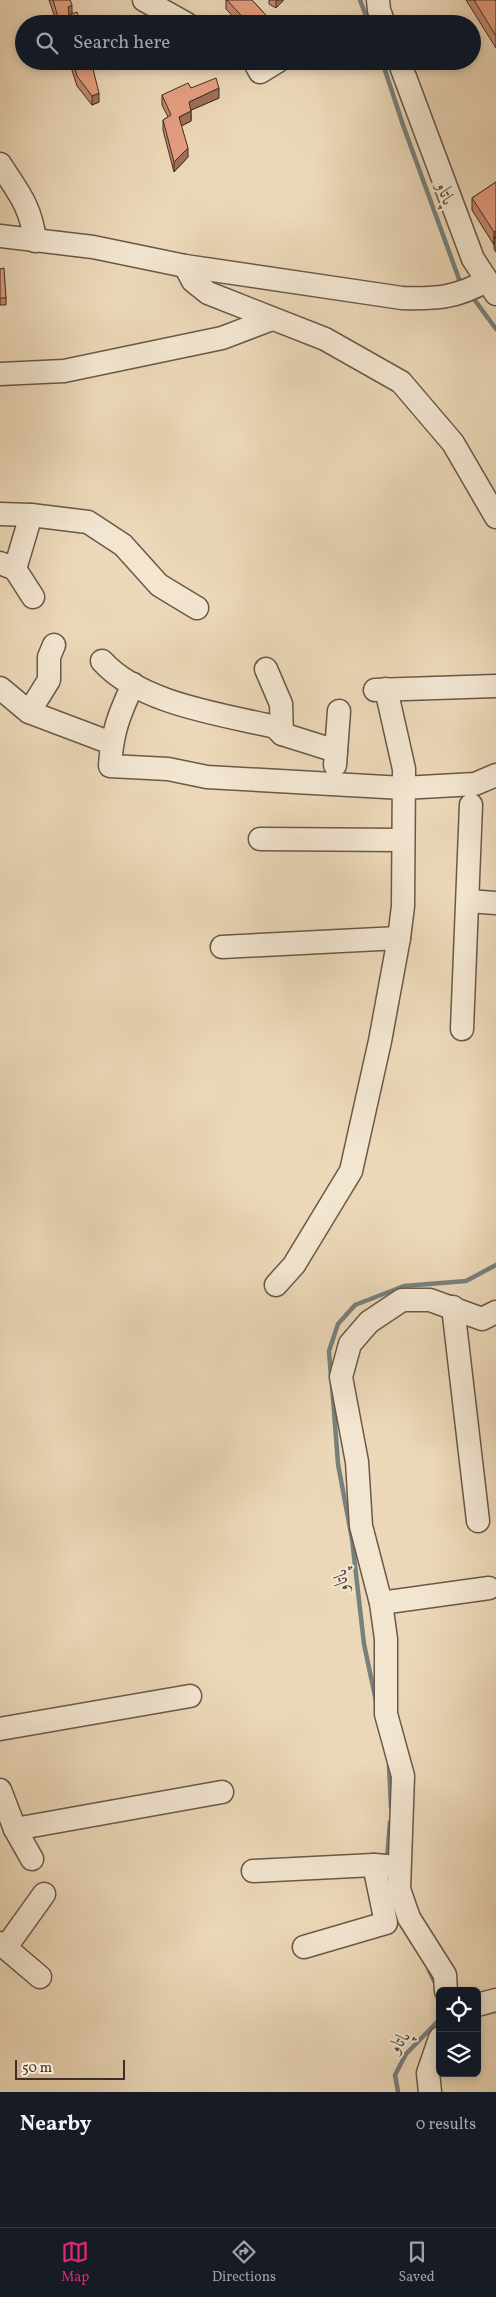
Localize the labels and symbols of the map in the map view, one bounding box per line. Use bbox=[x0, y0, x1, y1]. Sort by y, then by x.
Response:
water label: پاتاو bbox=[429, 178, 462, 211]
water label: پاتاو bbox=[328, 1566, 356, 1594]
water label: پاتاو bbox=[382, 2024, 418, 2060]
scale bar bbox=[15, 2057, 125, 2080]

